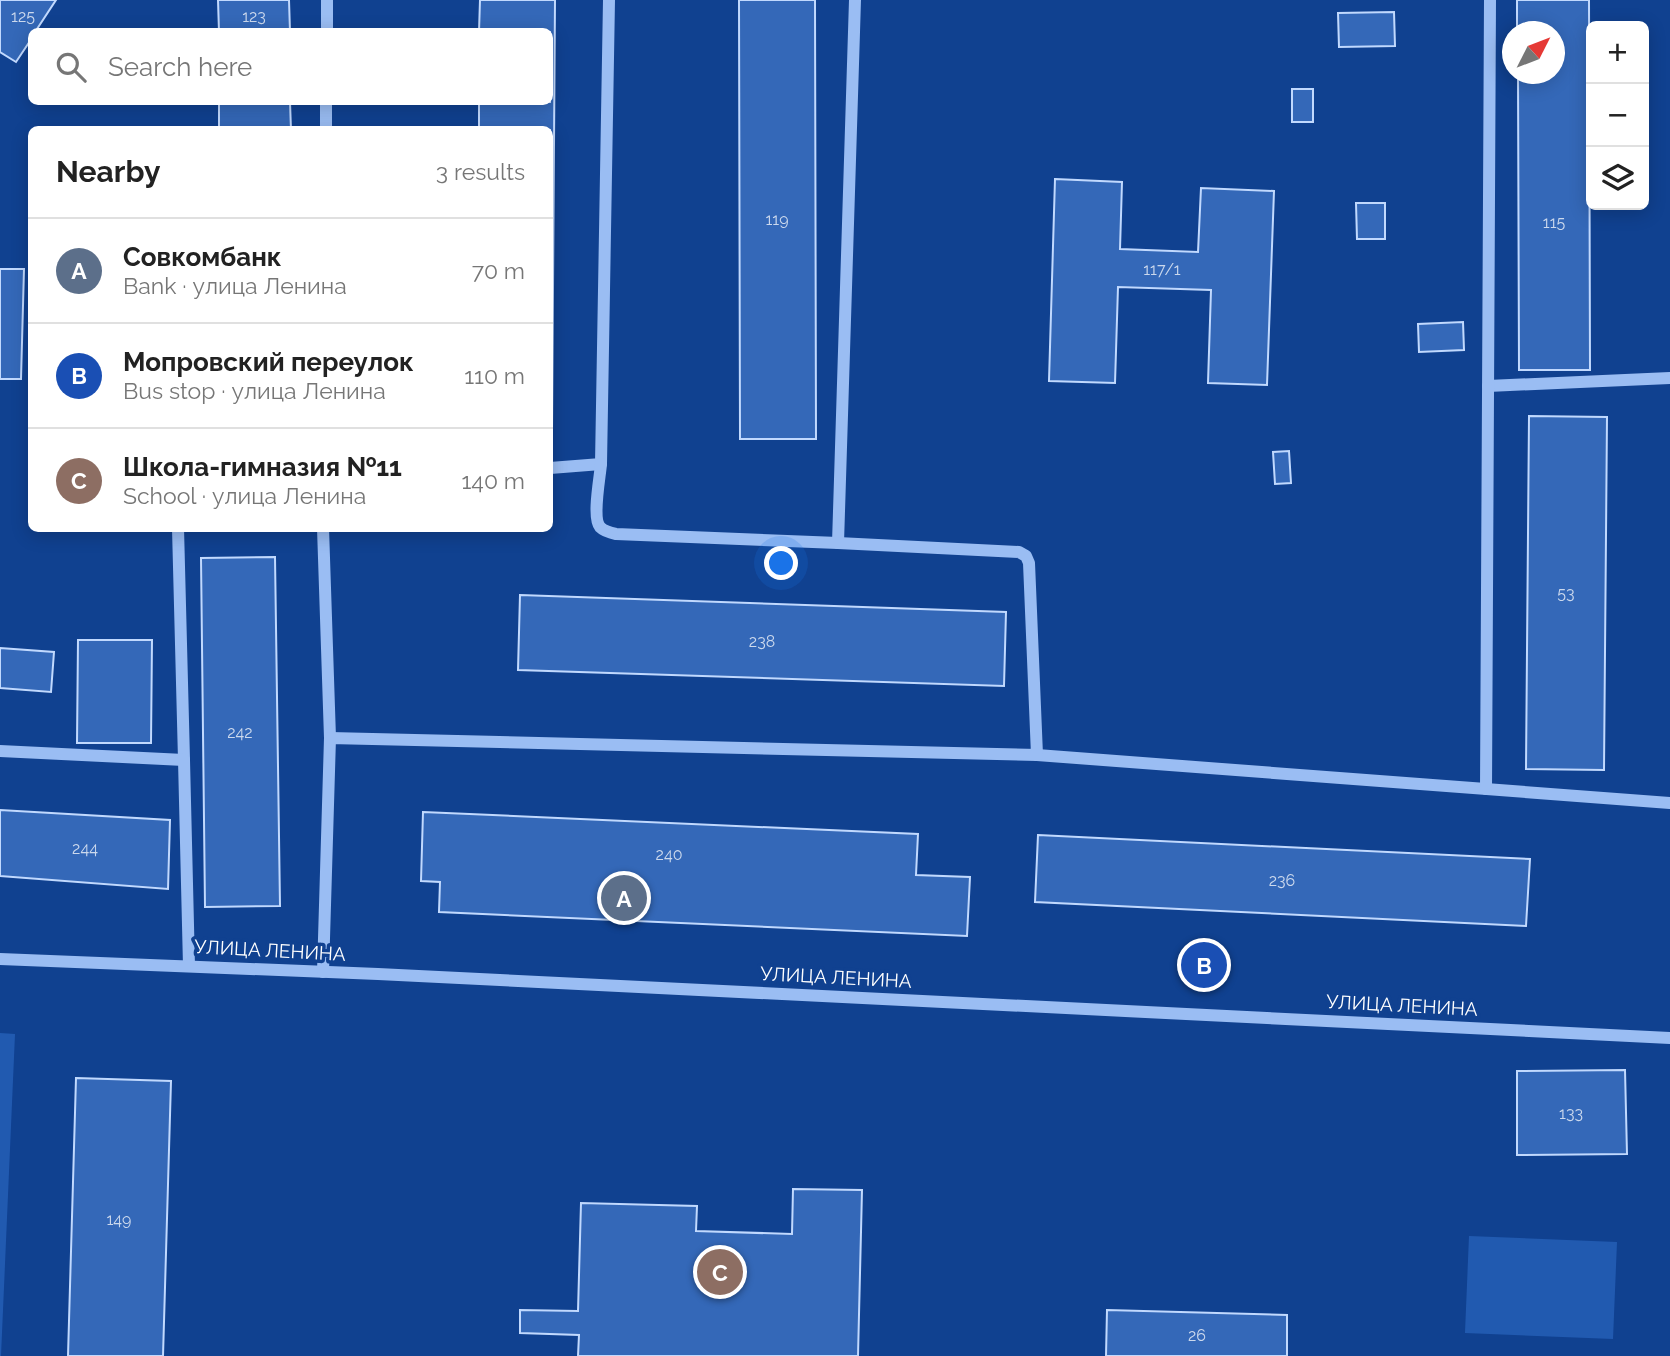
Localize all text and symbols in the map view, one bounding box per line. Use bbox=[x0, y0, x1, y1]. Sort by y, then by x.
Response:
house number: 125 bbox=[11, 7, 35, 26]
house number: 123 bbox=[242, 7, 266, 26]
north arrow bbox=[1502, 21, 1565, 84]
map controls bbox=[1586, 21, 1649, 210]
button: + bbox=[1586, 21, 1649, 84]
search box bbox=[28, 28, 553, 105]
icon: search bbox=[52, 48, 90, 86]
text: Search here bbox=[108, 52, 252, 82]
button: − bbox=[1586, 84, 1649, 147]
button: layers bbox=[1586, 147, 1649, 210]
text: Nearby bbox=[56, 154, 160, 189]
text: 3 results bbox=[436, 158, 525, 185]
house number: 119 bbox=[765, 210, 789, 229]
house number: 115 bbox=[1543, 213, 1565, 232]
text: Совкомбанк bbox=[123, 242, 282, 272]
text: A bbox=[71, 257, 87, 284]
text: 70 m bbox=[472, 257, 525, 284]
house number: 117/1 bbox=[1143, 260, 1181, 279]
text: Bank · улица Ленина bbox=[123, 272, 347, 299]
text: Мопровский переулок bbox=[123, 347, 414, 377]
text: B bbox=[71, 362, 87, 389]
text: 110 m bbox=[464, 362, 525, 389]
text: Bus stop · улица Ленина bbox=[123, 377, 386, 404]
text: Школа-гимназия №11 bbox=[123, 452, 402, 482]
text: C bbox=[71, 467, 87, 494]
text: 140 m bbox=[462, 467, 525, 494]
text: School · улица Ленина bbox=[123, 482, 366, 509]
your location bbox=[764, 546, 798, 580]
house number: 53 bbox=[1557, 584, 1575, 603]
house number: 238 bbox=[749, 632, 775, 651]
house number: 242 bbox=[227, 723, 253, 742]
house number: 244 bbox=[72, 839, 98, 858]
house number: 240 bbox=[656, 845, 682, 864]
house number: 236 bbox=[1269, 871, 1295, 890]
pin: A bbox=[601, 872, 647, 924]
street label: УЛИЦА ЛЕНИНА bbox=[194, 935, 346, 965]
pin: B bbox=[1181, 939, 1227, 991]
street label: УЛИЦА ЛЕНИНА bbox=[760, 962, 912, 992]
street label: УЛИЦА ЛЕНИНА bbox=[1326, 990, 1478, 1020]
house number: 133 bbox=[1559, 1104, 1583, 1123]
house number: 149 bbox=[107, 1210, 131, 1229]
pin: C bbox=[697, 1246, 743, 1298]
house number: 26 bbox=[1188, 1326, 1206, 1345]

